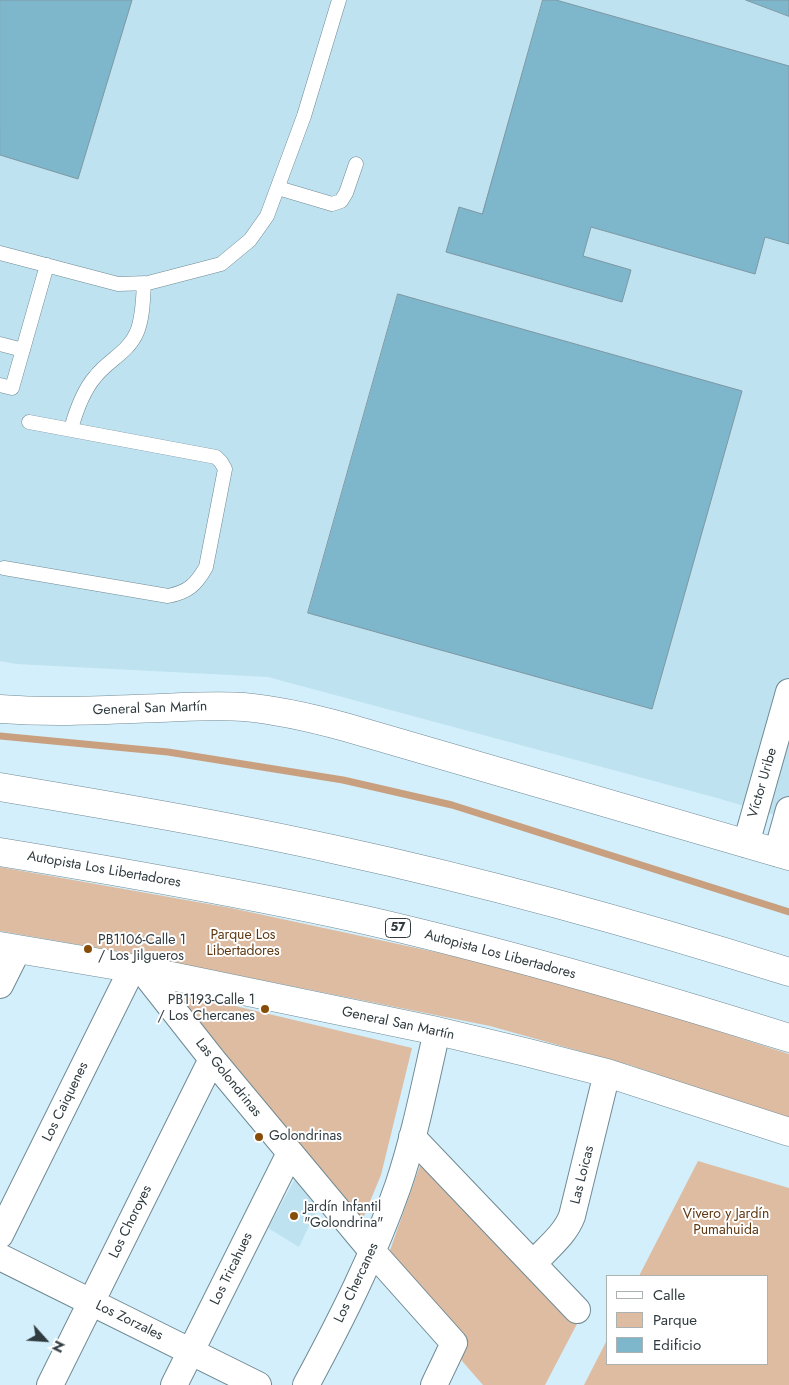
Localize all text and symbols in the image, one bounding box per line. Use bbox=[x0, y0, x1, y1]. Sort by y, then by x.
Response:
street label: General San Martín bbox=[92, 699, 208, 719]
street label: Víctor Uribe bbox=[745, 746, 781, 820]
street label: Autopista Los Libertadores bbox=[26, 848, 182, 892]
road number: 57 bbox=[386, 918, 410, 938]
street label: Autopista Los Libertadores bbox=[423, 927, 577, 983]
park label: Parque Los Libertadores bbox=[206, 928, 280, 960]
place label: PB1106-Calle 1 / Los Jilgueros bbox=[98, 933, 186, 966]
marker: PB1106-Calle 1 / Los Jilgueros bbox=[82, 943, 94, 955]
place label: PB1193-Calle 1 / Los Chercanes bbox=[157, 993, 255, 1026]
marker: PB1193-Calle 1 / Los Chercanes bbox=[259, 1003, 271, 1015]
street label: General San Martín bbox=[340, 1004, 456, 1044]
street label: Las Golondrinas bbox=[191, 1036, 265, 1120]
street label: Los Caiquenes bbox=[39, 1059, 93, 1145]
place label: Golondrinas bbox=[269, 1129, 342, 1145]
marker: Golondrinas bbox=[253, 1131, 265, 1143]
street label: Las Loicas bbox=[568, 1144, 598, 1206]
street label: Los Choroyes bbox=[106, 1183, 156, 1261]
place label: Jardín Infantil "Golondrina" bbox=[304, 1200, 383, 1232]
park label: Vivero y Jardín Pumahuida bbox=[683, 1207, 769, 1240]
marker: Jardín Infantil "Golondrina" bbox=[288, 1210, 300, 1222]
street label: Los Tricahues bbox=[207, 1230, 257, 1308]
street label: Los Chercanes bbox=[331, 1240, 383, 1326]
legend bbox=[606, 1275, 769, 1365]
text: Calle bbox=[653, 1284, 685, 1306]
street label: Los Zorzales bbox=[92, 1297, 166, 1345]
text: Parque bbox=[653, 1309, 697, 1331]
north arrow bbox=[20, 1315, 70, 1365]
text: Edificio bbox=[653, 1334, 701, 1356]
text: N bbox=[47, 1337, 70, 1356]

